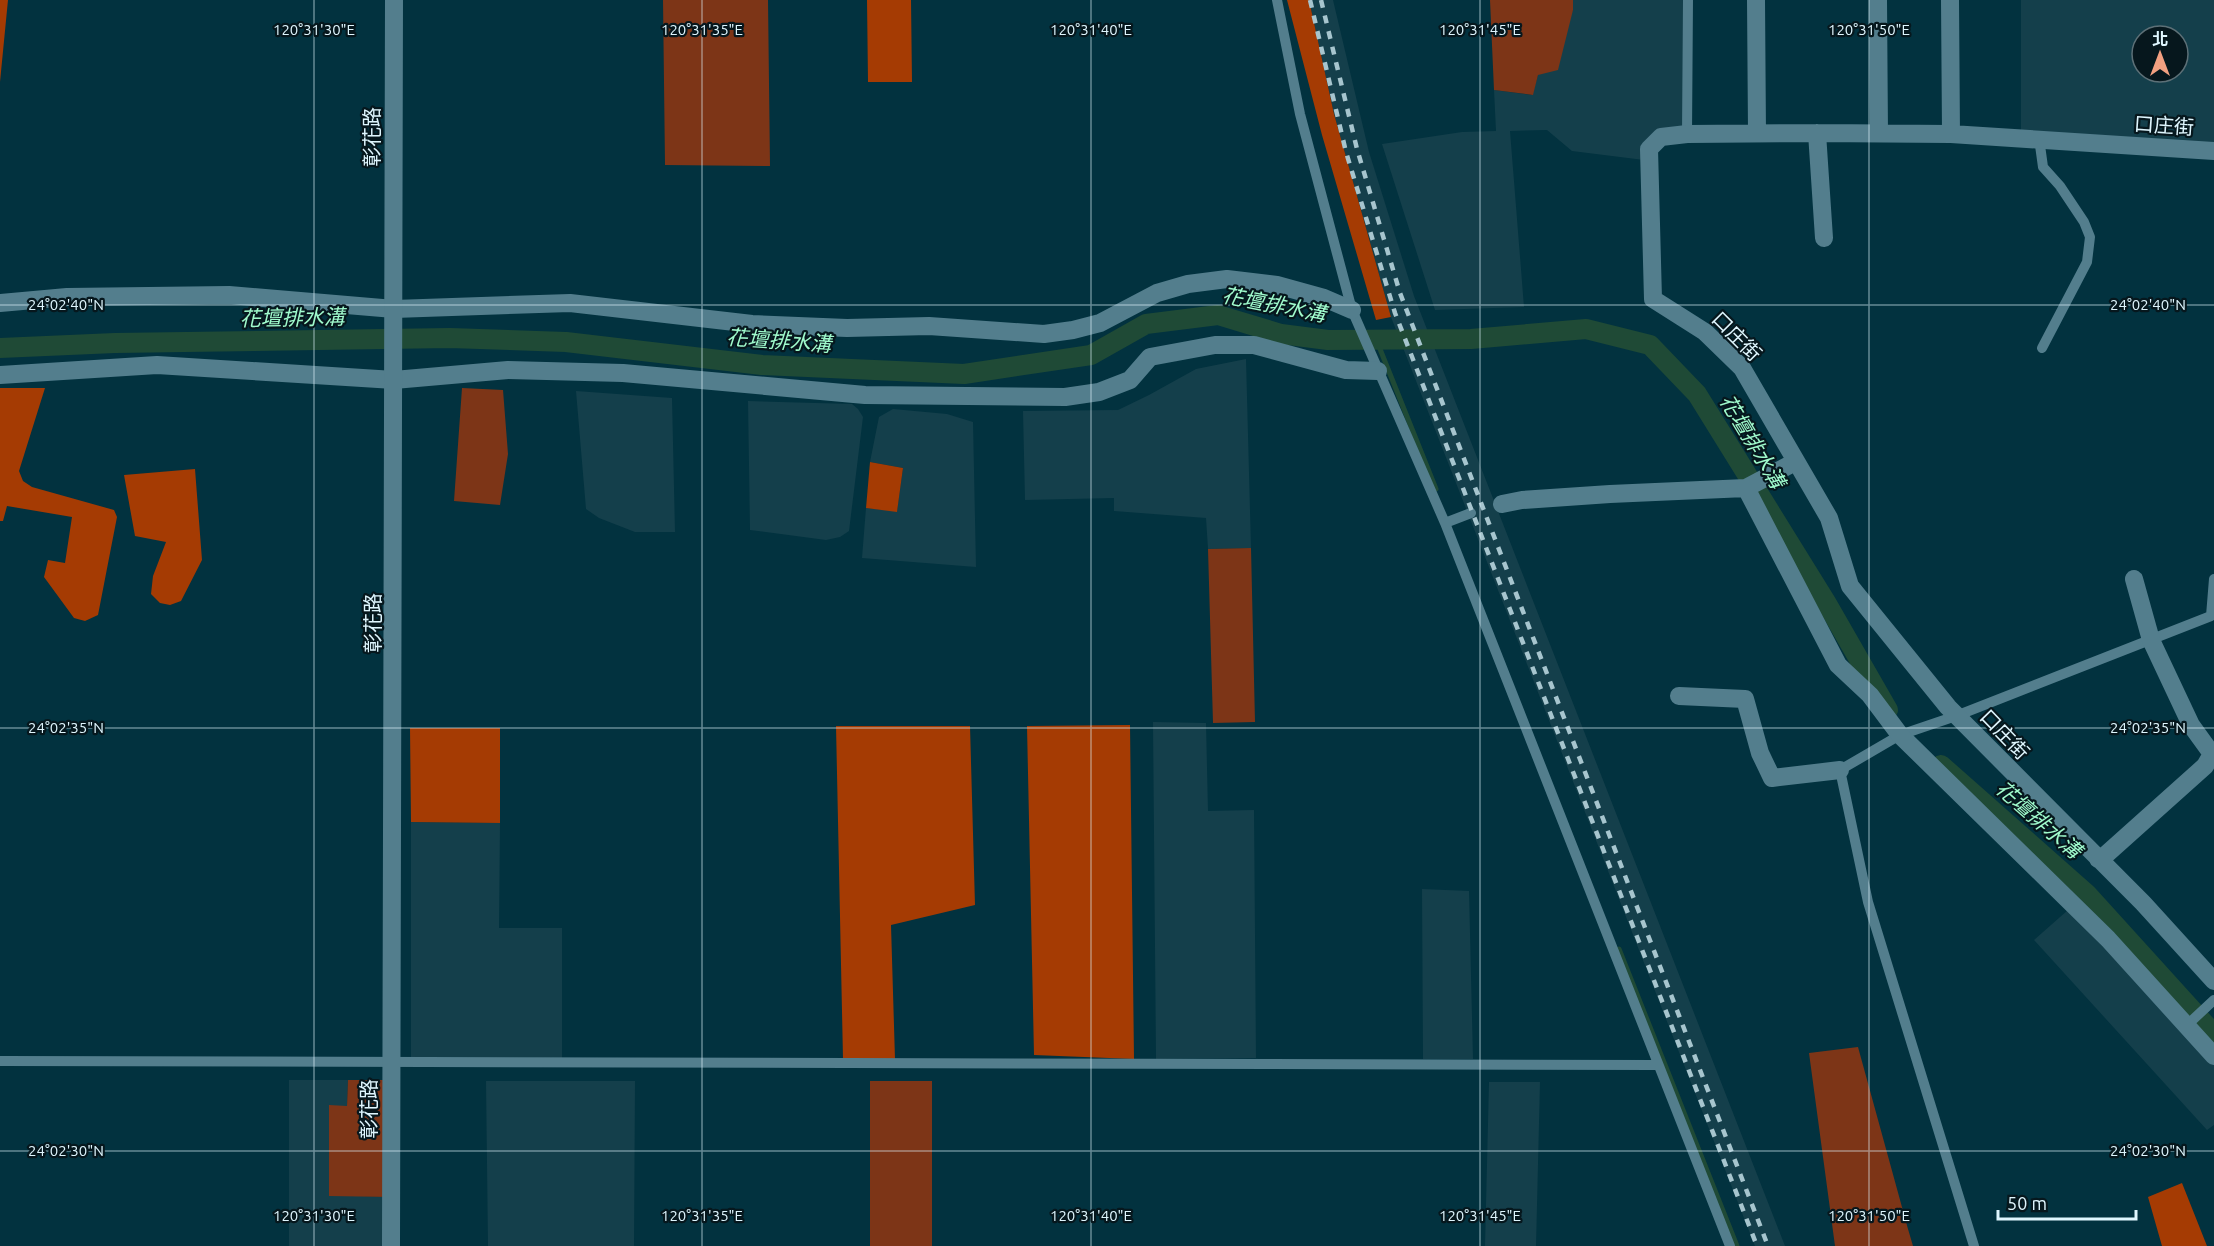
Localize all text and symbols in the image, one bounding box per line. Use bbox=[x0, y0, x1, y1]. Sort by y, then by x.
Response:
text: 120°31'30"E bbox=[273, 21, 355, 38]
text: 120°31'35"E bbox=[661, 21, 743, 38]
text: 120°31'40"E bbox=[1050, 21, 1132, 38]
text: 120°31'45"E bbox=[1439, 21, 1521, 38]
text: 120°31'50"E bbox=[1828, 21, 1910, 38]
north arrow bbox=[2130, 24, 2190, 84]
text: 北 bbox=[2152, 30, 2168, 48]
street label: 彰花路 bbox=[360, 107, 383, 167]
street label: 口庄街 bbox=[2133, 111, 2195, 139]
water label: 花壇排水溝 bbox=[1220, 282, 1331, 326]
text: 24°02'40"N bbox=[28, 296, 104, 313]
text: 24°02'40"N bbox=[2110, 296, 2186, 313]
water label: 花壇排水溝 bbox=[239, 304, 348, 330]
street label: 口庄街 bbox=[1708, 307, 1766, 365]
water label: 花壇排水溝 bbox=[726, 324, 835, 356]
water label: 花壇排水溝 bbox=[1716, 390, 1792, 495]
street label: 彰花路 bbox=[361, 593, 384, 653]
street label: 口庄街 bbox=[1976, 704, 2034, 764]
text: 24°02'35"N bbox=[28, 719, 104, 736]
text: 24°02'35"N bbox=[2110, 719, 2186, 736]
water label: 花壇排水溝 bbox=[1992, 776, 2089, 864]
street label: 彰花路 bbox=[357, 1079, 380, 1139]
text: 24°02'30"N bbox=[28, 1142, 104, 1159]
text: 24°02'30"N bbox=[2110, 1142, 2186, 1159]
scale bar bbox=[1998, 1183, 2136, 1221]
text: 50 m bbox=[2007, 1193, 2047, 1213]
text: 120°31'30"E bbox=[273, 1207, 355, 1224]
text: 120°31'35"E bbox=[661, 1207, 743, 1224]
text: 120°31'40"E bbox=[1050, 1207, 1132, 1224]
text: 120°31'45"E bbox=[1439, 1207, 1521, 1224]
text: 120°31'50"E bbox=[1828, 1207, 1910, 1224]

